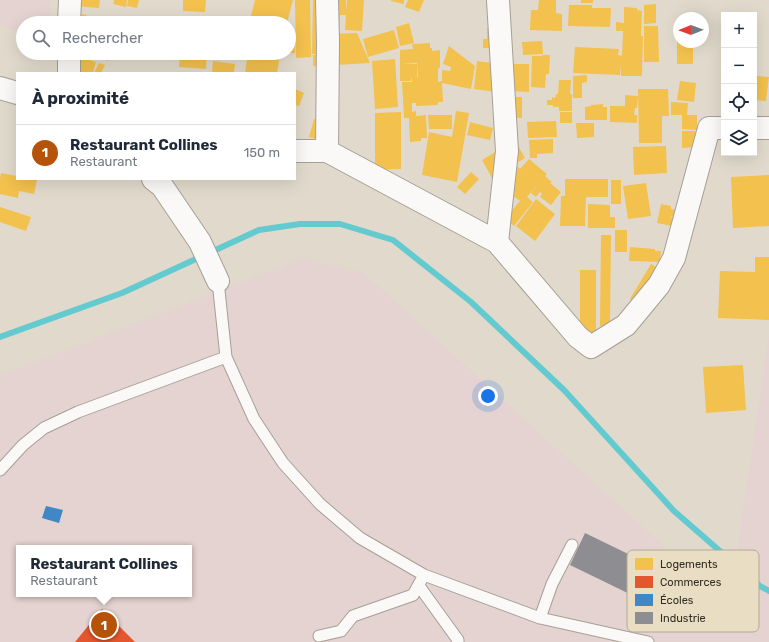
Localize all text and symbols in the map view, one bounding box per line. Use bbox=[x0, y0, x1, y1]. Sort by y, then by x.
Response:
north arrow bbox=[673, 12, 709, 48]
map controls bbox=[721, 12, 757, 156]
button: + bbox=[721, 12, 757, 48]
search box bbox=[16, 16, 296, 60]
icon: search bbox=[30, 27, 52, 49]
text: Rechercher bbox=[62, 29, 143, 47]
button: − bbox=[721, 48, 757, 84]
button: locate bbox=[721, 84, 757, 120]
text: À proximité bbox=[32, 88, 129, 108]
button: layers bbox=[721, 120, 757, 156]
text: Restaurant Collines bbox=[70, 136, 218, 154]
text: 1 bbox=[42, 145, 48, 160]
text: 150 m bbox=[244, 145, 280, 160]
text: Restaurant bbox=[70, 154, 137, 169]
your location bbox=[478, 386, 498, 406]
popup bbox=[16, 545, 192, 597]
legend bbox=[627, 550, 759, 632]
text: Restaurant Collines bbox=[30, 555, 178, 573]
text: Logements bbox=[660, 558, 718, 571]
text: Restaurant bbox=[30, 573, 97, 588]
text: Commerces bbox=[660, 576, 722, 589]
text: Écoles bbox=[660, 594, 694, 607]
pin: 1 bbox=[91, 610, 117, 640]
text: Industrie bbox=[660, 612, 706, 625]

